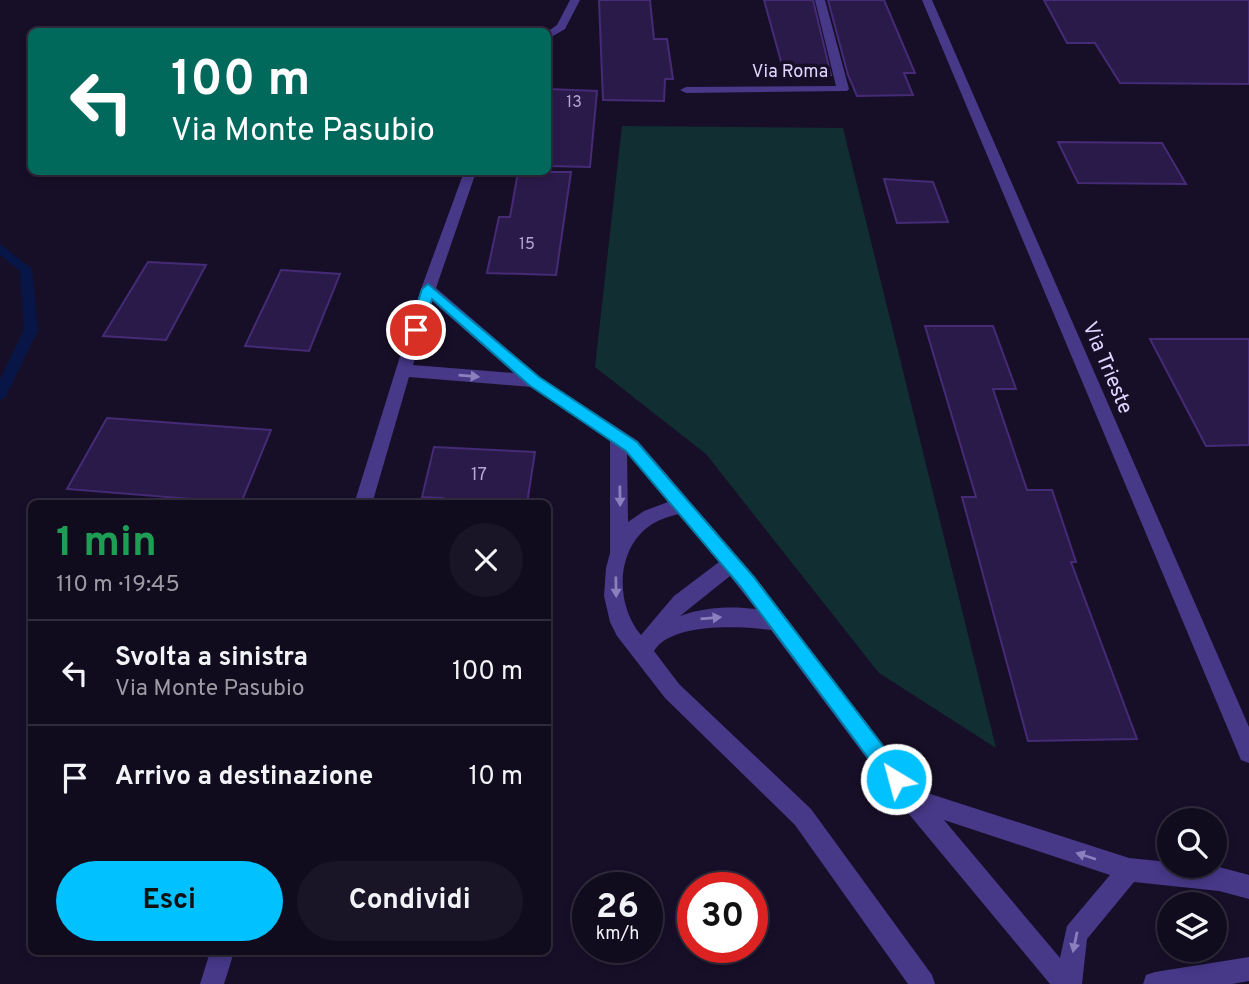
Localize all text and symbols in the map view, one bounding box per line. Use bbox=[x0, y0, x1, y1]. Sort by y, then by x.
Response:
text: 100 m bbox=[171, 51, 310, 113]
icon: left bbox=[56, 56, 147, 147]
street label: Via Roma bbox=[752, 61, 828, 84]
house number: 13 bbox=[566, 93, 582, 113]
text: Via Monte Pasubio bbox=[171, 112, 435, 152]
house number: 15 bbox=[519, 235, 535, 255]
pin bbox=[386, 300, 446, 360]
icon: arrive bbox=[397, 311, 435, 349]
street label: Via Trieste bbox=[1075, 318, 1139, 418]
one-way arrow bbox=[458, 371, 480, 382]
house number: 17 bbox=[471, 464, 487, 487]
one-way arrow bbox=[614, 486, 626, 508]
text: 1 min bbox=[56, 518, 157, 571]
button: close bbox=[449, 523, 523, 597]
text: 110 m · 19:45 bbox=[56, 571, 180, 600]
one-way arrow bbox=[610, 577, 622, 599]
one-way arrow bbox=[701, 612, 723, 623]
text: Svolta a sinistra bbox=[115, 642, 308, 675]
icon: left bbox=[56, 654, 94, 692]
text: 100 m bbox=[452, 656, 523, 689]
text: Via Monte Pasubio bbox=[115, 675, 305, 704]
position arrow bbox=[859, 742, 933, 816]
icon: arrive bbox=[56, 759, 94, 797]
text: Arrivo a destinazione bbox=[115, 761, 373, 794]
text: 10 m bbox=[468, 761, 523, 794]
map controls bbox=[1157, 808, 1227, 962]
button: search bbox=[1157, 808, 1227, 878]
one-way arrow bbox=[1076, 850, 1097, 861]
button: Esci bbox=[56, 861, 283, 941]
button: Condividi bbox=[297, 861, 523, 941]
speed limit sign: 30 bbox=[677, 872, 768, 963]
text: 26 bbox=[596, 886, 639, 930]
button: layers bbox=[1157, 892, 1227, 962]
text: km/h bbox=[596, 923, 639, 946]
one-way arrow bbox=[1070, 932, 1081, 954]

